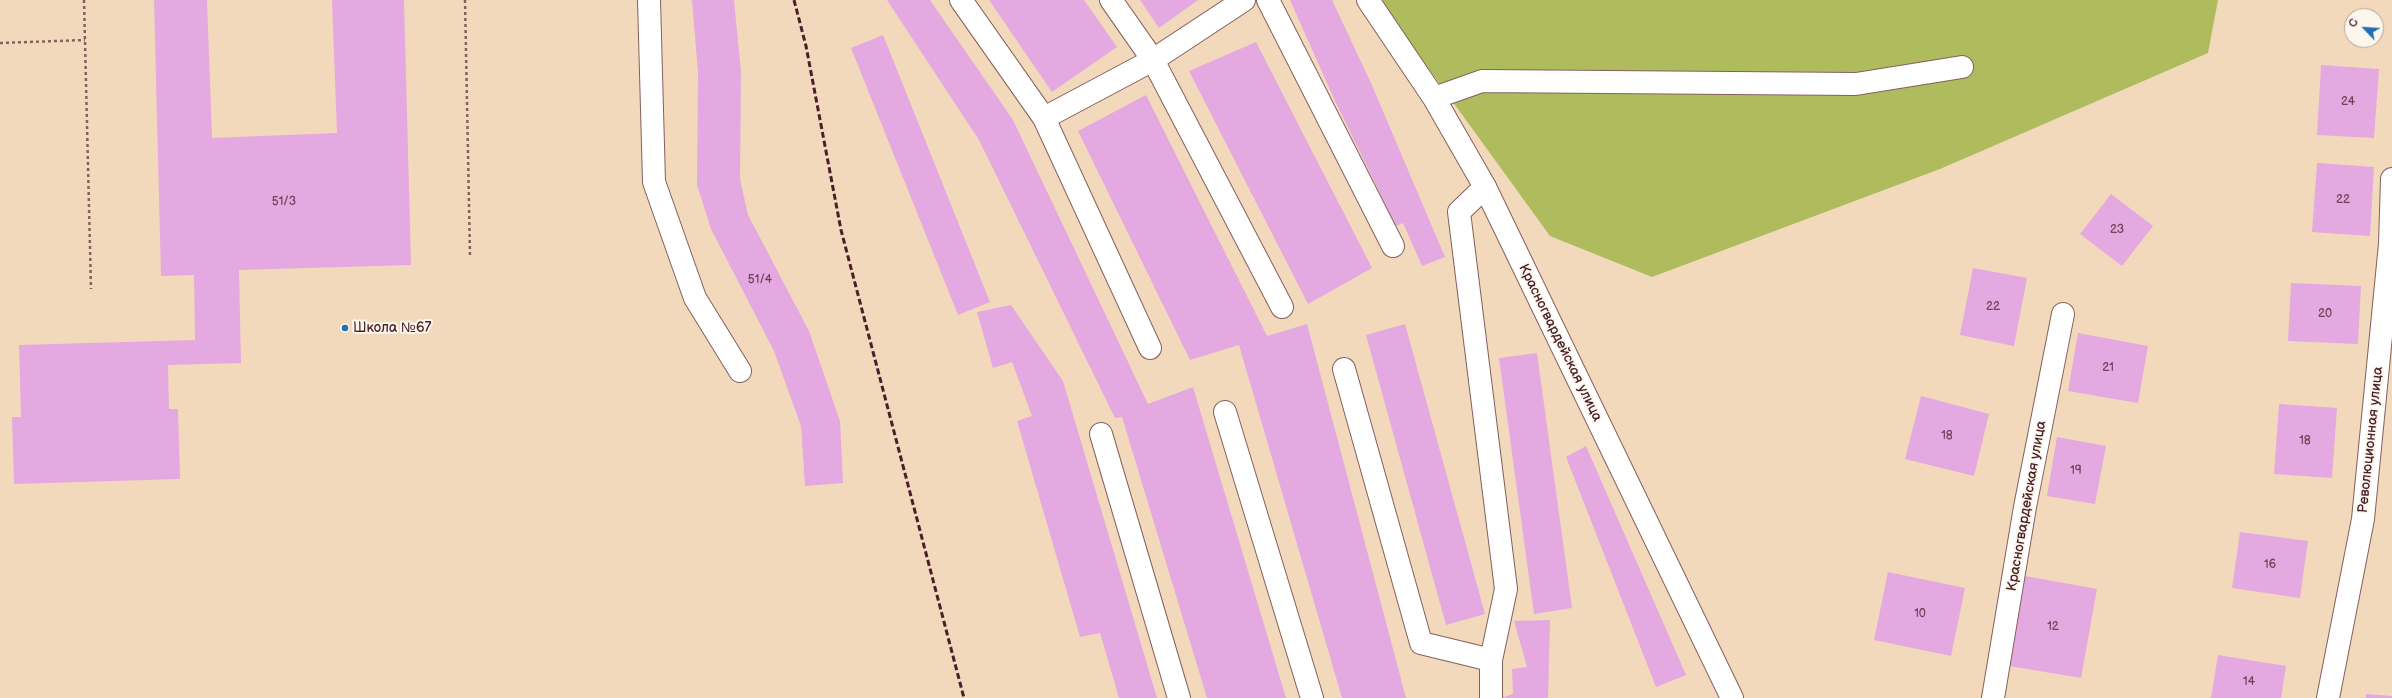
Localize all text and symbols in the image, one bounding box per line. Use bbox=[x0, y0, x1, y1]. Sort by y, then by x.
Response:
north arrow bbox=[2344, 8, 2384, 48]
text: С bbox=[2346, 17, 2361, 29]
house number: 24 bbox=[2341, 95, 2355, 109]
house number: 22 bbox=[2336, 193, 2350, 207]
house number: 51/3 bbox=[272, 195, 296, 209]
house number: 23 bbox=[2110, 223, 2124, 237]
street label: Красногвардейская улица bbox=[1515, 262, 1605, 424]
house number: 51/4 bbox=[748, 273, 772, 287]
house number: 22 bbox=[1986, 300, 2000, 314]
house number: 20 bbox=[2318, 307, 2332, 321]
place label: Школа №67 bbox=[353, 320, 431, 336]
marker: Школа №67 bbox=[340, 323, 350, 333]
house number: 21 bbox=[2102, 361, 2114, 375]
street label: Революционная улица bbox=[2355, 366, 2387, 514]
street label: Красногвардейская улица bbox=[2004, 419, 2050, 593]
house number: 18 bbox=[1941, 429, 1953, 443]
house number: 18 bbox=[2299, 434, 2311, 448]
house number: 19 bbox=[2070, 464, 2082, 478]
house number: 16 bbox=[2264, 558, 2276, 572]
house number: 10 bbox=[1914, 607, 1926, 621]
house number: 12 bbox=[2047, 620, 2059, 634]
house number: 14 bbox=[2243, 675, 2255, 689]

